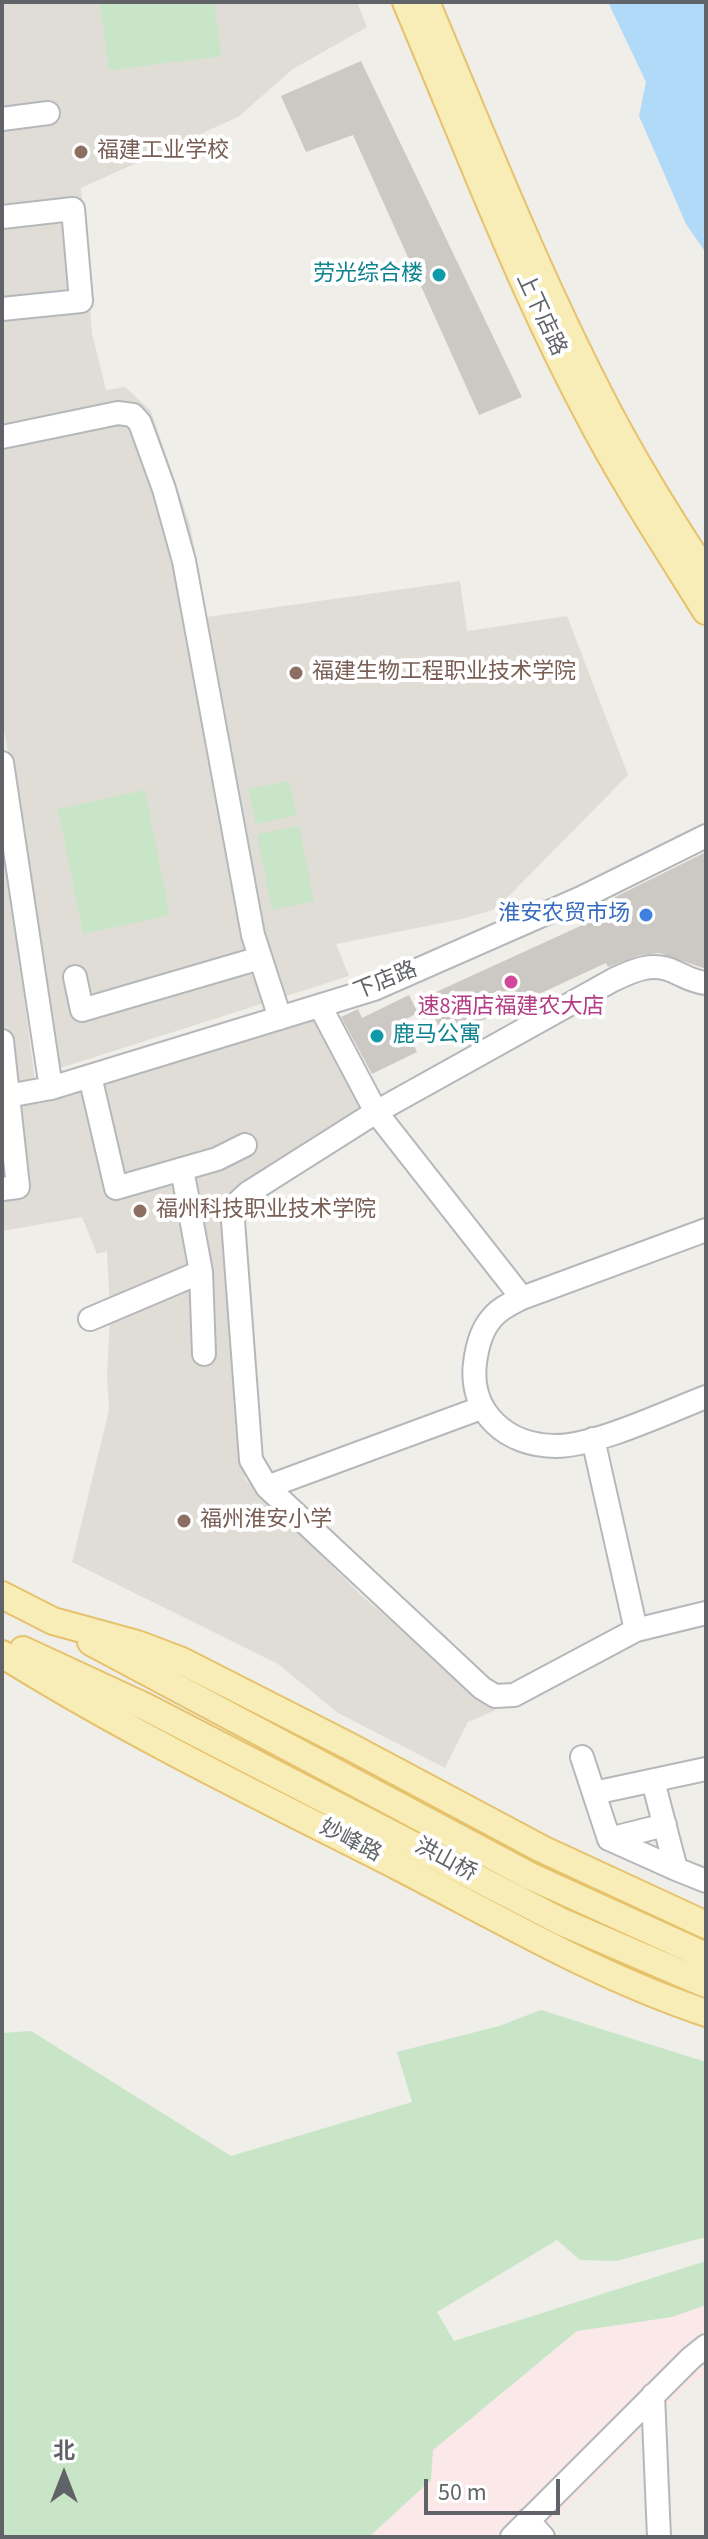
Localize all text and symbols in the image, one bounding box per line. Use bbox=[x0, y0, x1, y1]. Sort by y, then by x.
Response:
place label: 福建工业学校 bbox=[97, 139, 229, 165]
marker: 福建工业学校 bbox=[72, 143, 90, 161]
place label: 劳光综合楼 bbox=[313, 262, 423, 288]
marker: 劳光综合楼 bbox=[430, 266, 448, 284]
street label: 上下店路 bbox=[509, 270, 571, 360]
place label: 福建生物工程职业技术学院 bbox=[312, 660, 576, 686]
marker: 福建生物工程职业技术学院 bbox=[287, 664, 305, 682]
place label: 淮安农贸市场 bbox=[498, 902, 630, 928]
marker: 淮安农贸市场 bbox=[637, 906, 655, 924]
street label: 下店路 bbox=[350, 957, 422, 1007]
marker: 速8酒店福建农大店 bbox=[502, 973, 520, 991]
place label: 速8酒店福建农大店 bbox=[418, 995, 604, 1021]
place label: 鹿马公寓 bbox=[393, 1023, 481, 1049]
marker: 鹿马公寓 bbox=[368, 1027, 386, 1045]
place label: 福州科技职业技术学院 bbox=[156, 1198, 376, 1224]
marker: 福州科技职业技术学院 bbox=[131, 1202, 149, 1220]
place label: 福州淮安小学 bbox=[200, 1508, 332, 1534]
marker: 福州淮安小学 bbox=[175, 1512, 193, 1530]
street label: 妙峰路 bbox=[315, 1815, 385, 1869]
street label: 洪山桥 bbox=[410, 1834, 480, 1888]
north arrow bbox=[24, 2435, 104, 2515]
text: 北 bbox=[53, 2435, 75, 2467]
scale bar bbox=[428, 2463, 564, 2513]
text: 50 m bbox=[438, 2475, 487, 2510]

